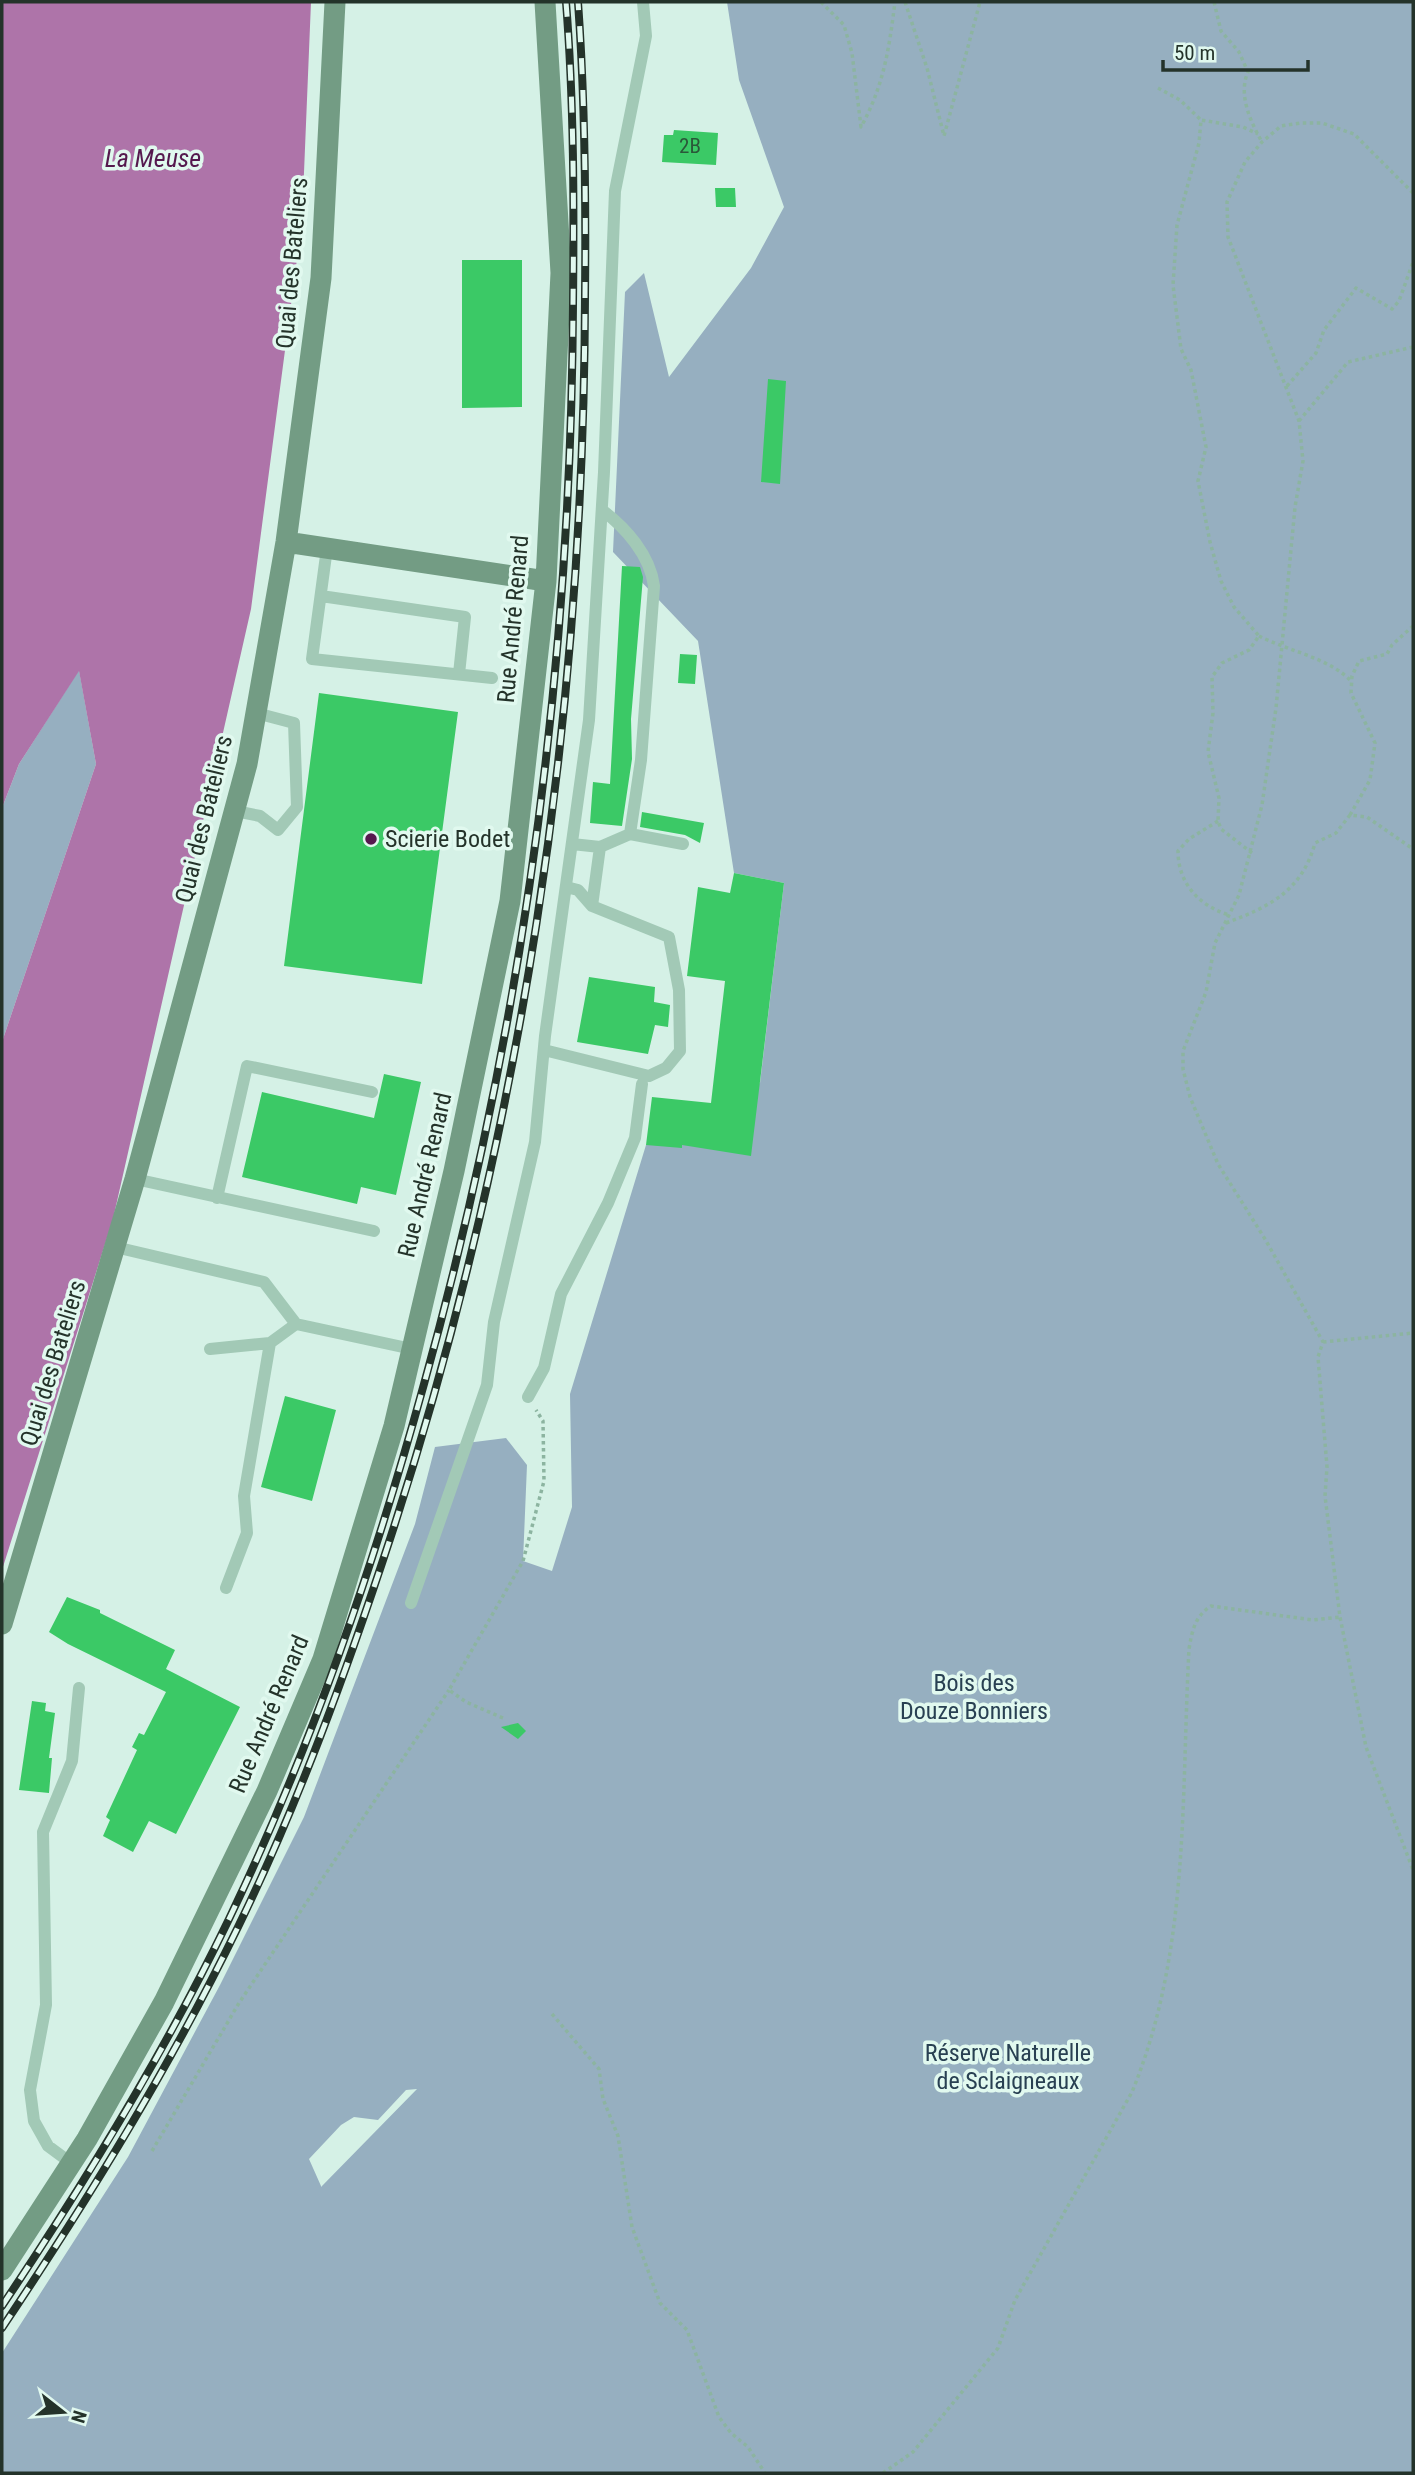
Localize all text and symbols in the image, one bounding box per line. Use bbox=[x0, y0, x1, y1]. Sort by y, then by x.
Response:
scale bar bbox=[1163, 28, 1308, 72]
text: 50 m bbox=[1174, 41, 1215, 65]
house number: 2B bbox=[679, 134, 701, 158]
water label: La Meuse bbox=[105, 143, 201, 173]
street label: Quai des Bateliers bbox=[271, 176, 313, 350]
street label: Rue André Renard bbox=[492, 534, 534, 704]
street label: Quai des Bateliers bbox=[170, 732, 238, 906]
place label: Scierie Bodet bbox=[385, 825, 510, 853]
marker: Scierie Bodet bbox=[363, 831, 379, 847]
street label: Rue André Renard bbox=[392, 1090, 458, 1260]
street label: Quai des Bateliers bbox=[15, 1277, 91, 1449]
street label: Rue André Renard bbox=[223, 1631, 315, 1797]
park label: Bois des Douze Bonniers bbox=[900, 1669, 1048, 1725]
park label: Réserve Naturelle de Sclaigneaux bbox=[925, 2039, 1091, 2095]
north arrow bbox=[28, 2377, 98, 2447]
text: N bbox=[66, 2408, 91, 2426]

